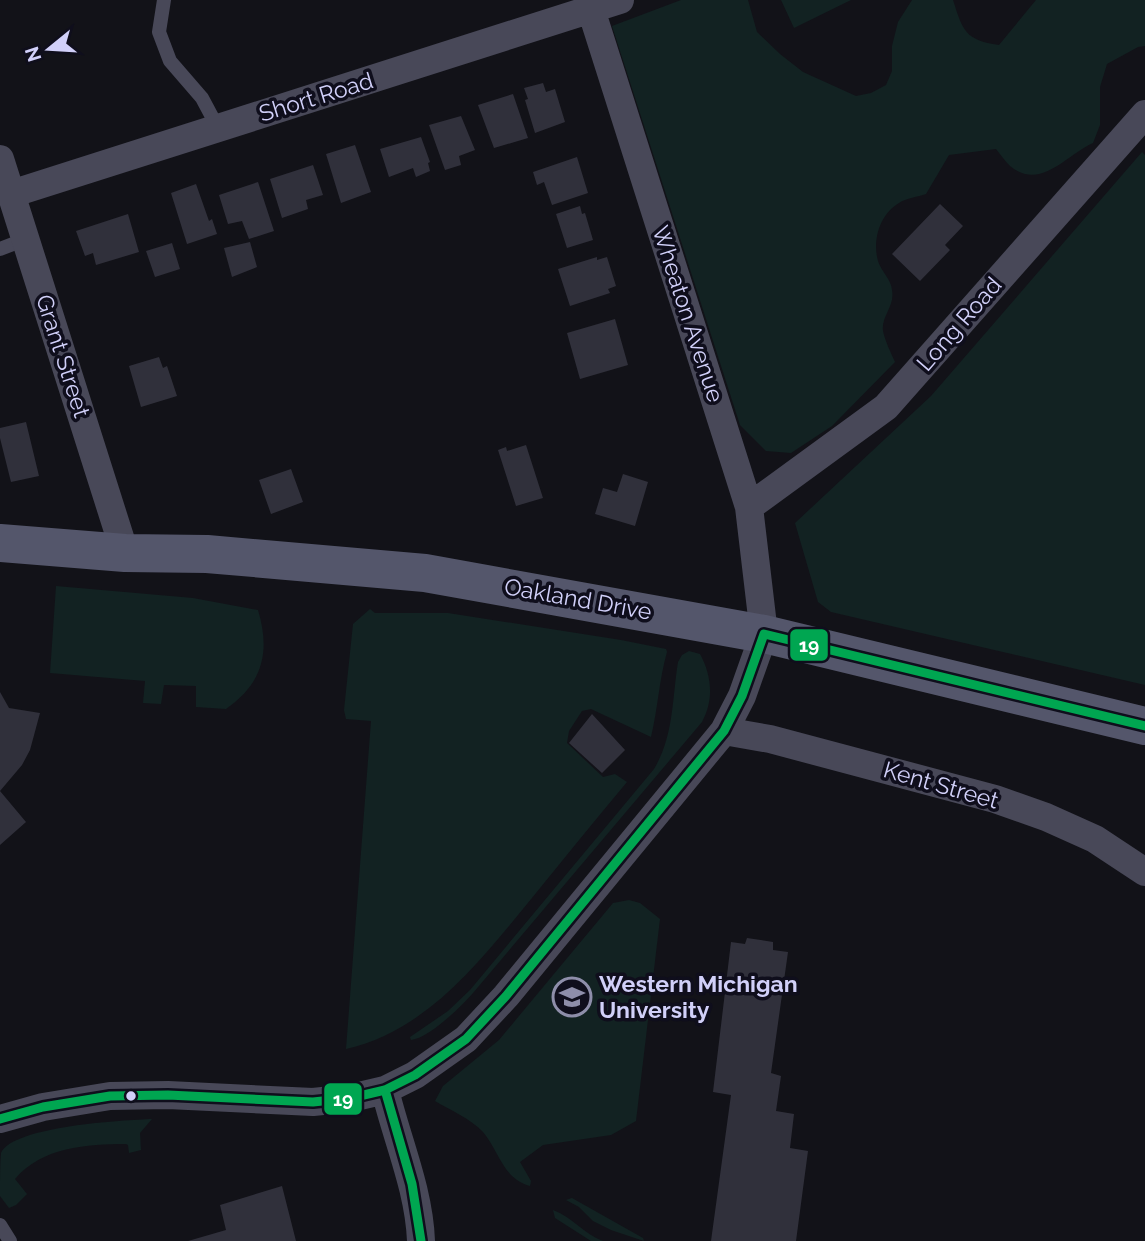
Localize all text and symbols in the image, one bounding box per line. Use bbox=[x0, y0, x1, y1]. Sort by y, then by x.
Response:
north arrow bbox=[14, 14, 84, 84]
text: N bbox=[20, 44, 46, 65]
street label: Short Road bbox=[256, 66, 376, 127]
street label: Wheaton Avenue bbox=[647, 222, 730, 405]
street label: Long Road bbox=[911, 271, 1007, 376]
street label: Grant Street bbox=[31, 291, 96, 421]
street label: Oakland Drive bbox=[502, 572, 654, 625]
line badge: 19 bbox=[789, 628, 829, 662]
text: 19 bbox=[799, 634, 819, 656]
street label: Kent Street bbox=[881, 755, 1002, 814]
place label: Western Michigan University bbox=[599, 970, 798, 1023]
school or university icon: Western Michigan University bbox=[551, 976, 593, 1018]
line badge: 19 bbox=[323, 1082, 363, 1116]
text: 19 bbox=[333, 1088, 353, 1110]
unlabelled marker bbox=[124, 1089, 138, 1103]

